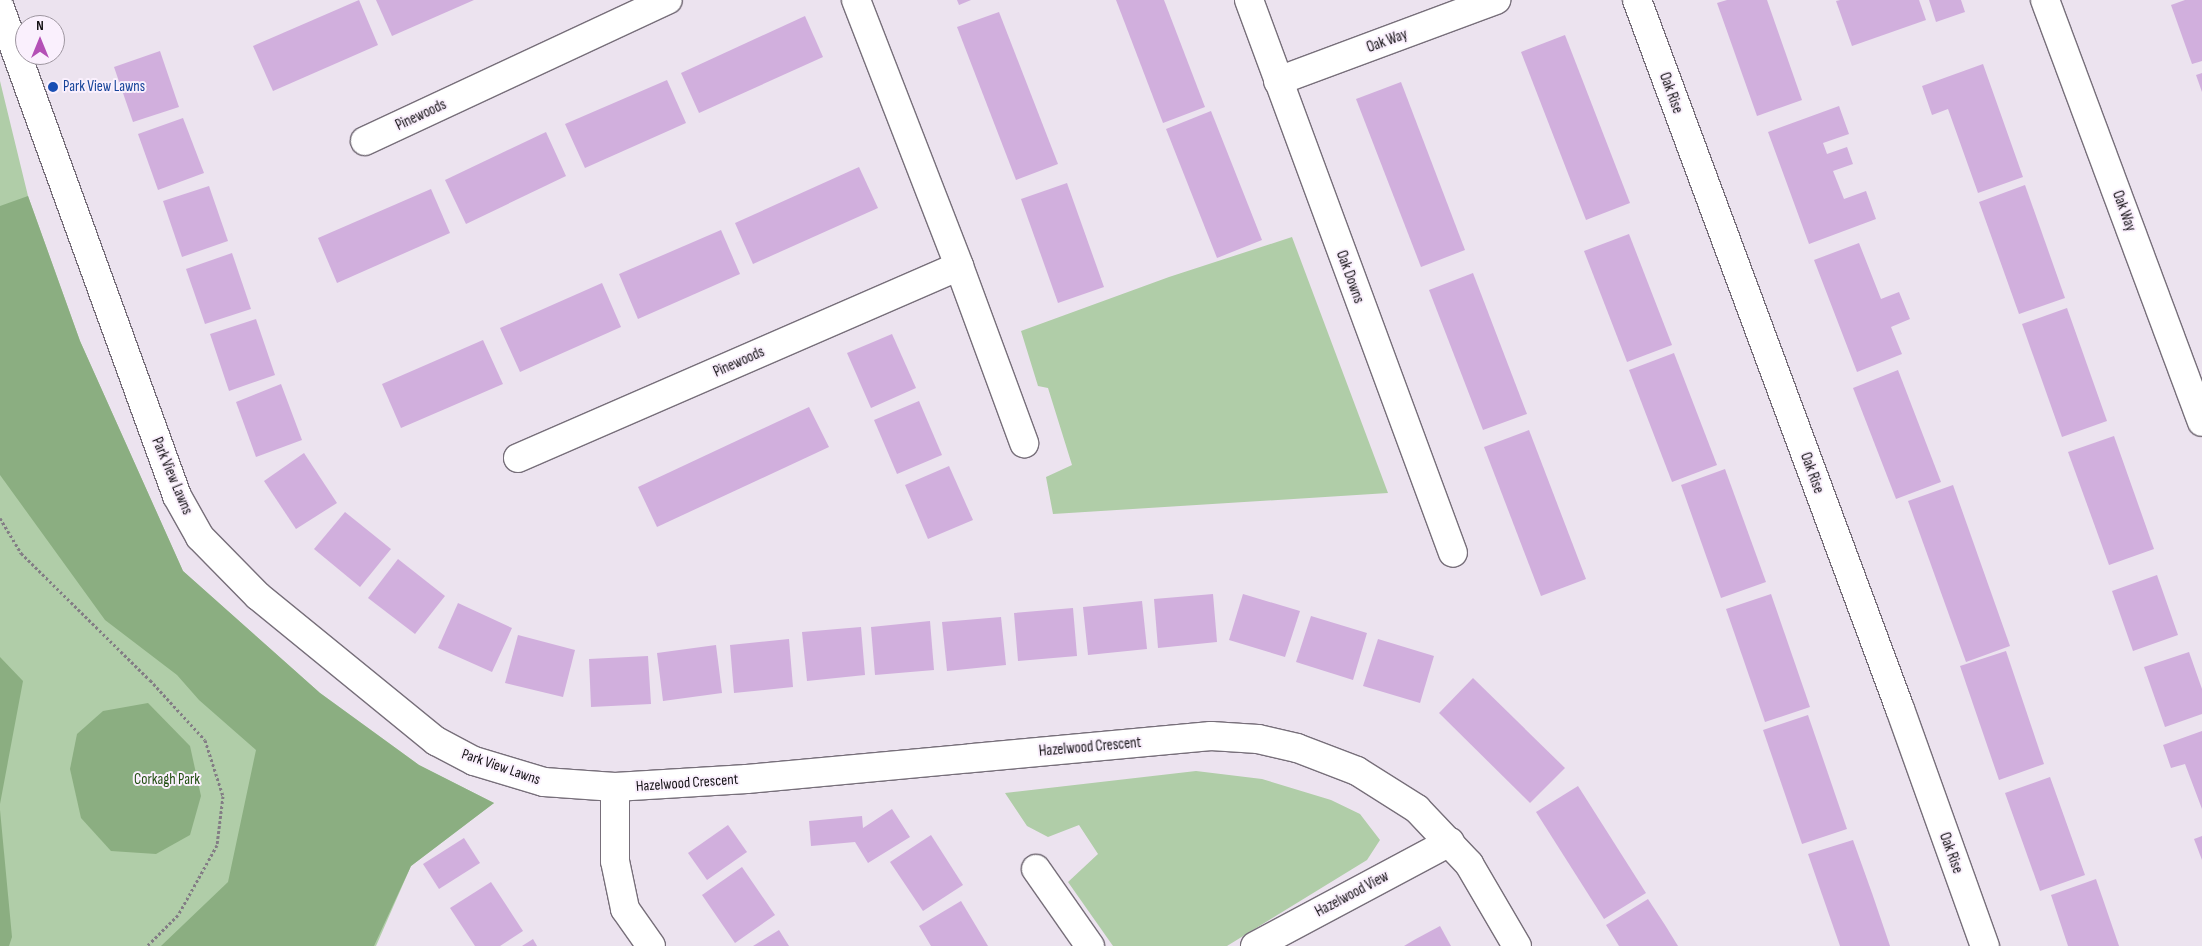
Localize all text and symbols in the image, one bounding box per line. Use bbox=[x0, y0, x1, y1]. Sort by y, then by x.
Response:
north arrow bbox=[15, 15, 65, 65]
text: N bbox=[36, 17, 44, 34]
street label: Oak Way bbox=[1364, 25, 1410, 57]
street label: Oak Rise bbox=[1655, 70, 1687, 116]
place label: Park View Lawns bbox=[63, 78, 145, 96]
marker: Park View Lawns bbox=[47, 81, 59, 93]
street label: Pinewoods bbox=[393, 95, 449, 135]
street label: Oak Way bbox=[2108, 188, 2140, 234]
street label: Oak Downs bbox=[1332, 248, 1368, 306]
street label: Pinewoods bbox=[711, 343, 767, 381]
street label: Park View Lawns bbox=[148, 435, 196, 517]
street label: Oak Rise bbox=[1796, 450, 1828, 496]
street label: Hazelwood Crescent bbox=[1038, 734, 1142, 760]
street label: Park View Lawns bbox=[459, 745, 543, 789]
street label: Hazelwood Crescent bbox=[635, 770, 739, 796]
park label: Corkagh Park bbox=[134, 771, 200, 789]
street label: Oak Rise bbox=[1935, 830, 1967, 876]
street label: Hazelwood View bbox=[1312, 867, 1392, 921]

